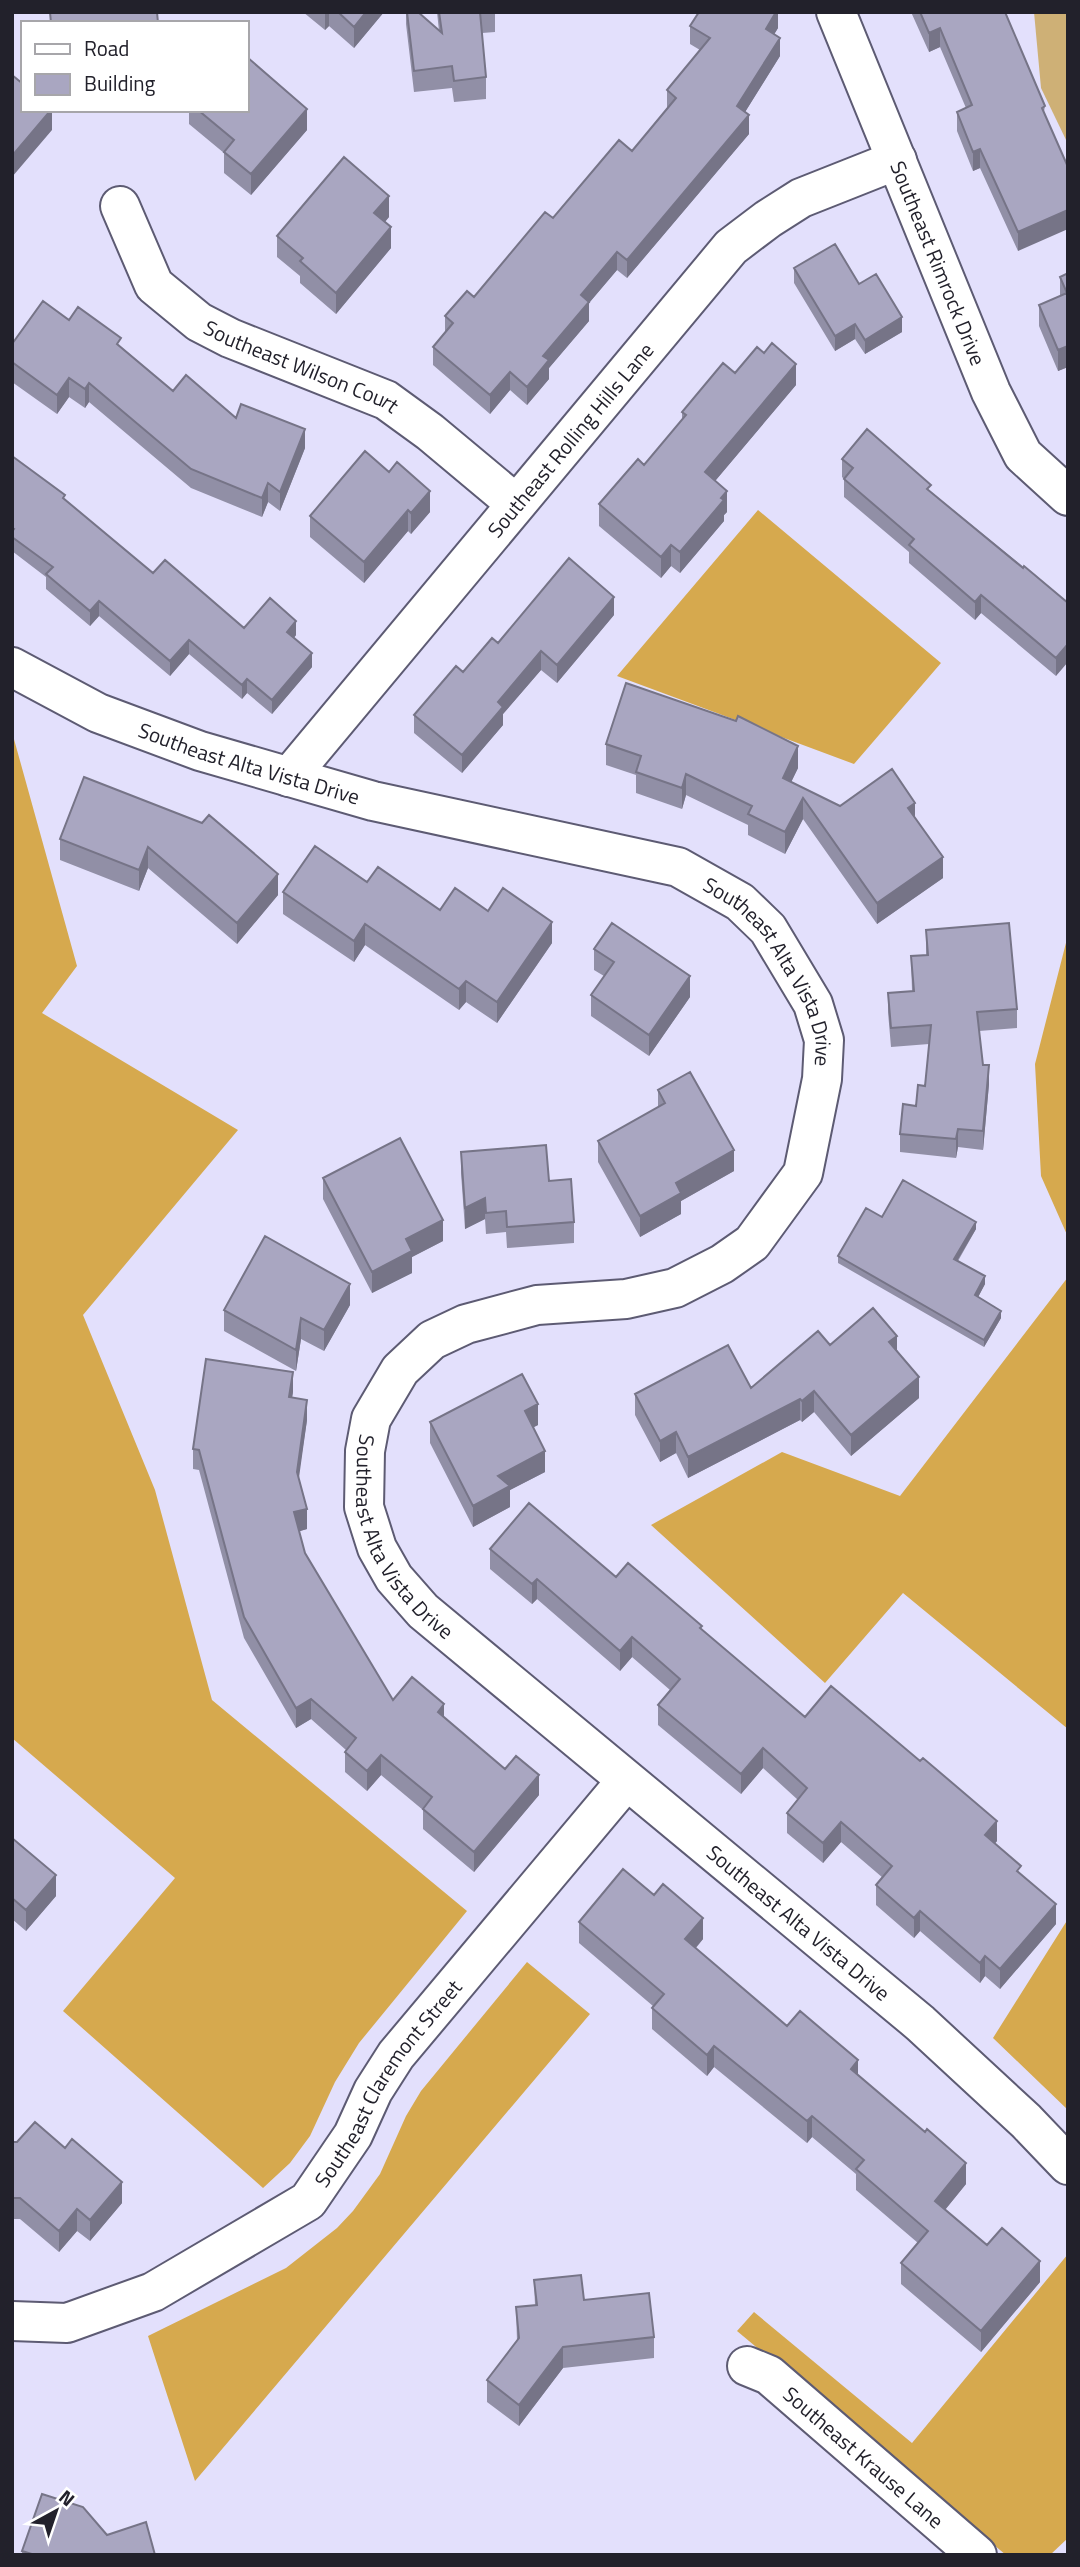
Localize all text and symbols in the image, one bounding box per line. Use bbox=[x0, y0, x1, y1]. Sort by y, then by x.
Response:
legend bbox=[21, 21, 248, 112]
text: Road bbox=[84, 32, 129, 64]
text: Building bbox=[84, 67, 156, 99]
street label: Southeast Rimrock Drive bbox=[882, 156, 994, 370]
street label: Southeast Wilson Court bbox=[198, 311, 406, 421]
street label: Southeast Rolling Hills Lane bbox=[479, 335, 661, 544]
street label: Southeast Alta Vista Drive bbox=[134, 713, 364, 812]
street label: Southeast Alta Vista Drive bbox=[697, 868, 840, 1067]
street label: Southeast Alta Vista Drive bbox=[348, 1432, 461, 1646]
street label: Southeast Alta Vista Drive bbox=[700, 1837, 898, 2008]
street label: Southeast Claremont Street bbox=[306, 1972, 470, 2194]
street label: Southeast Krause Lane bbox=[776, 2378, 951, 2536]
north arrow bbox=[21, 2476, 91, 2546]
text: N bbox=[53, 2482, 82, 2513]

